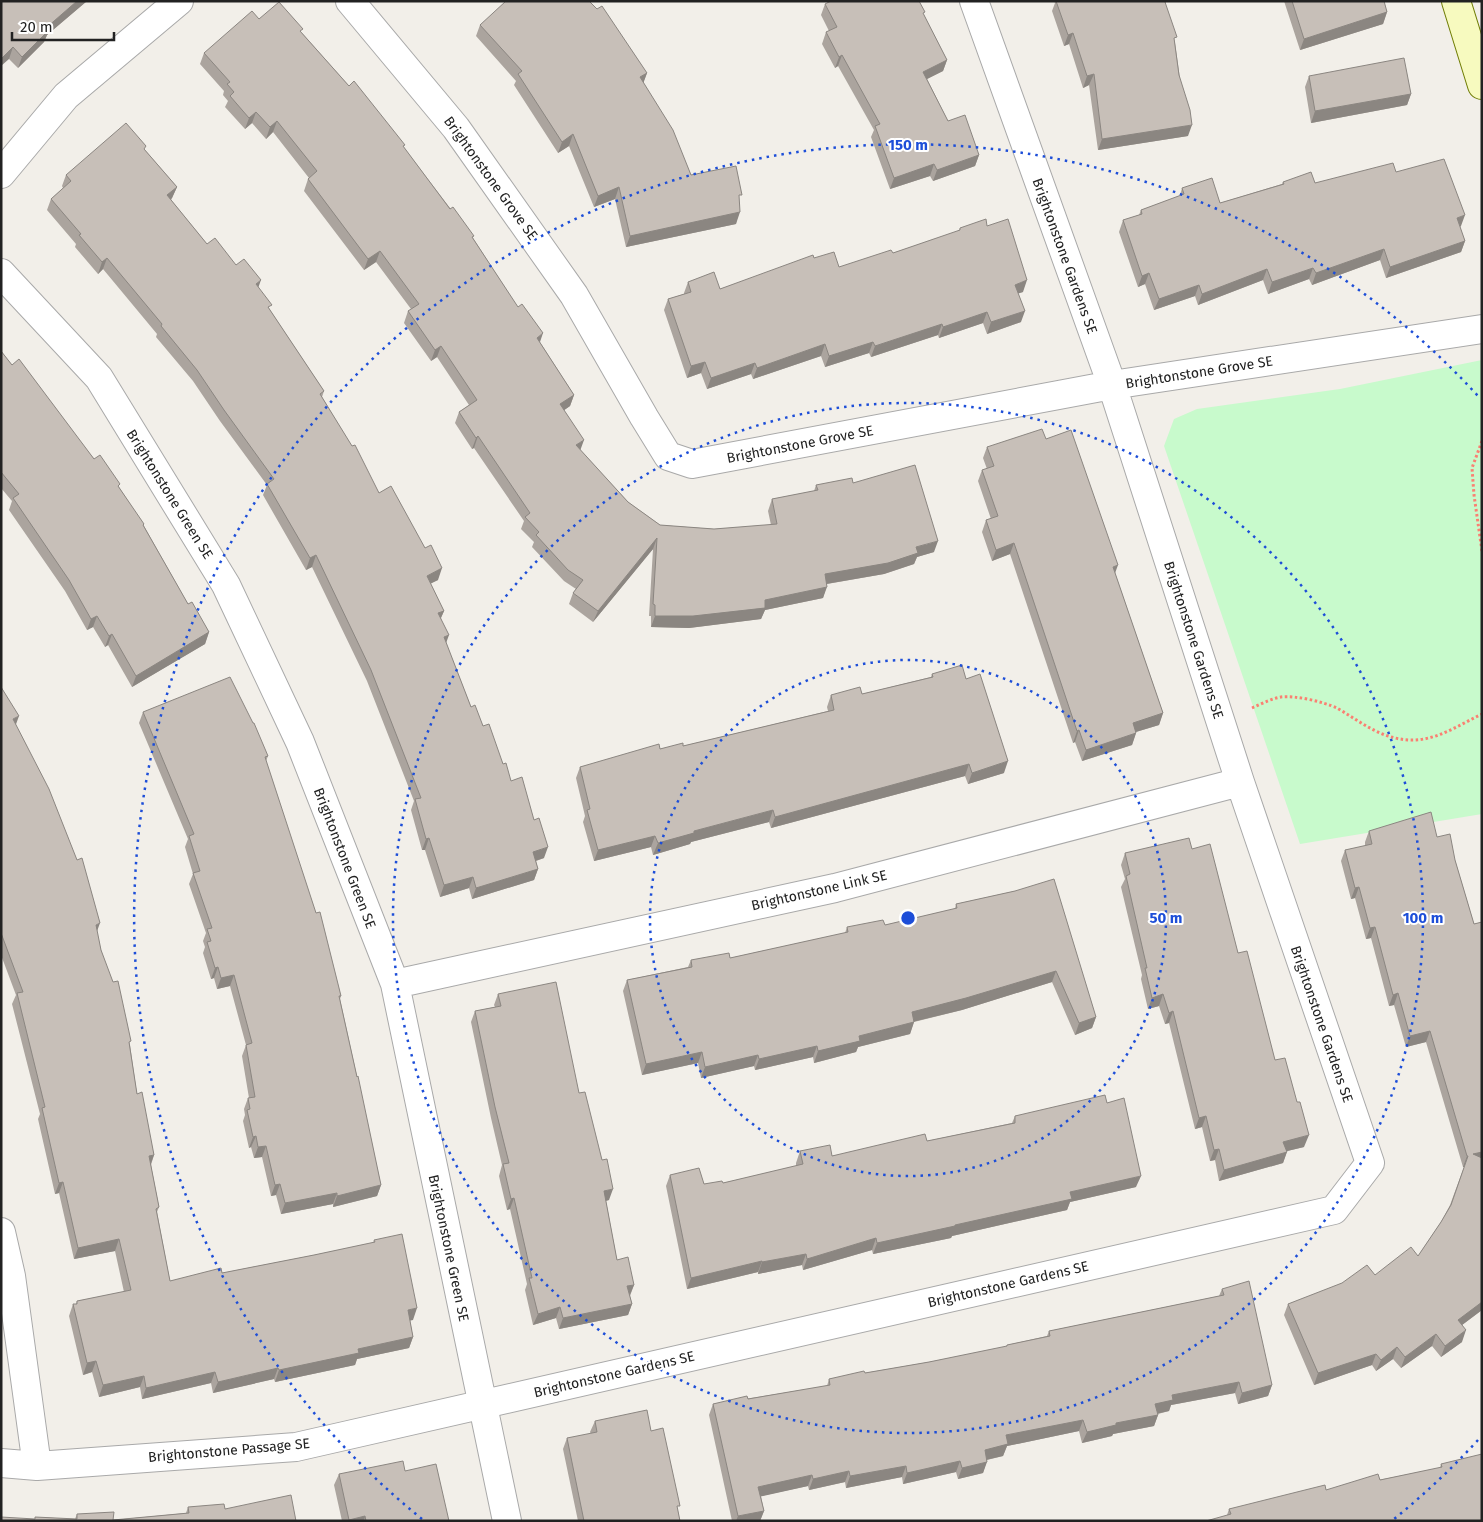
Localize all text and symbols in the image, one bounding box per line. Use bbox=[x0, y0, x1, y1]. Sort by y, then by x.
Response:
scale bar bbox=[12, 10, 115, 42]
text: 20 m bbox=[20, 18, 53, 36]
street label: Brightonstone Grove SE bbox=[440, 113, 541, 244]
text: 150 m bbox=[888, 136, 928, 154]
street label: Brightonstone Gardens SE bbox=[1028, 176, 1101, 336]
street label: Brightonstone Grove SE bbox=[1124, 352, 1274, 393]
street label: Brightonstone Grove SE bbox=[725, 422, 875, 467]
street label: Brightonstone Green SE bbox=[123, 426, 216, 562]
street label: Brightonstone Gardens SE bbox=[1160, 559, 1227, 721]
street label: Brightonstone Green SE bbox=[310, 785, 379, 931]
street label: Brightonstone Link SE bbox=[750, 867, 889, 914]
centre of rings bbox=[899, 909, 917, 927]
text: 50 m bbox=[1149, 909, 1183, 927]
text: 100 m bbox=[1403, 909, 1443, 927]
street label: Brightonstone Gardens SE bbox=[1287, 944, 1356, 1105]
street label: Brightonstone Green SE bbox=[425, 1173, 472, 1323]
street label: Brightonstone Gardens SE bbox=[926, 1258, 1090, 1311]
street label: Brightonstone Gardens SE bbox=[532, 1348, 696, 1401]
street label: Brightonstone Passage SE bbox=[147, 1435, 311, 1466]

